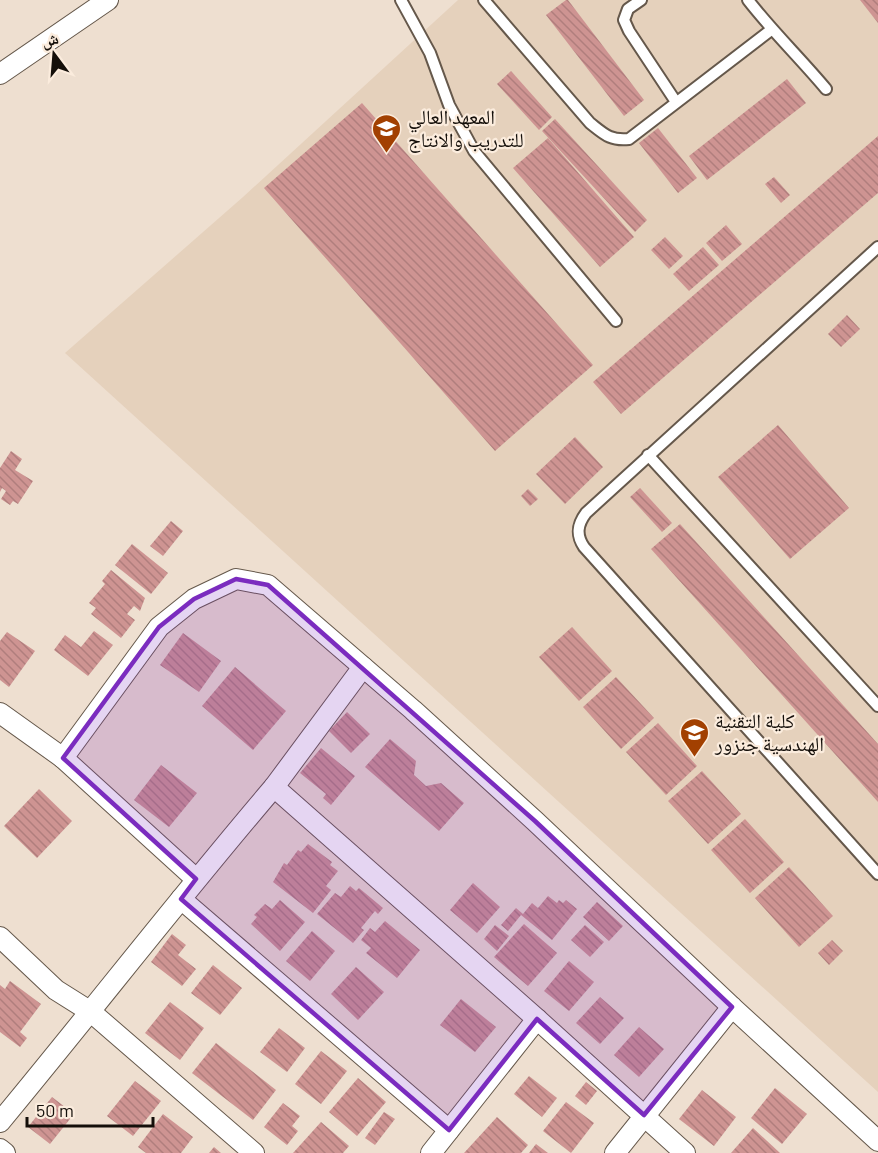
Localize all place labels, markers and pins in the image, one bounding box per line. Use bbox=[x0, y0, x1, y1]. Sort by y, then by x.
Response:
place label: المعهد العالي للتدريب والانتاج bbox=[408, 104, 524, 153]
school or university icon: المعهد العالي للتدريب والانتاج bbox=[371, 112, 403, 154]
place label: كلية التقنية الهندسية جنزور bbox=[714, 708, 824, 756]
school or university icon: كلية التقنية الهندسية جنزور bbox=[678, 716, 710, 758]

